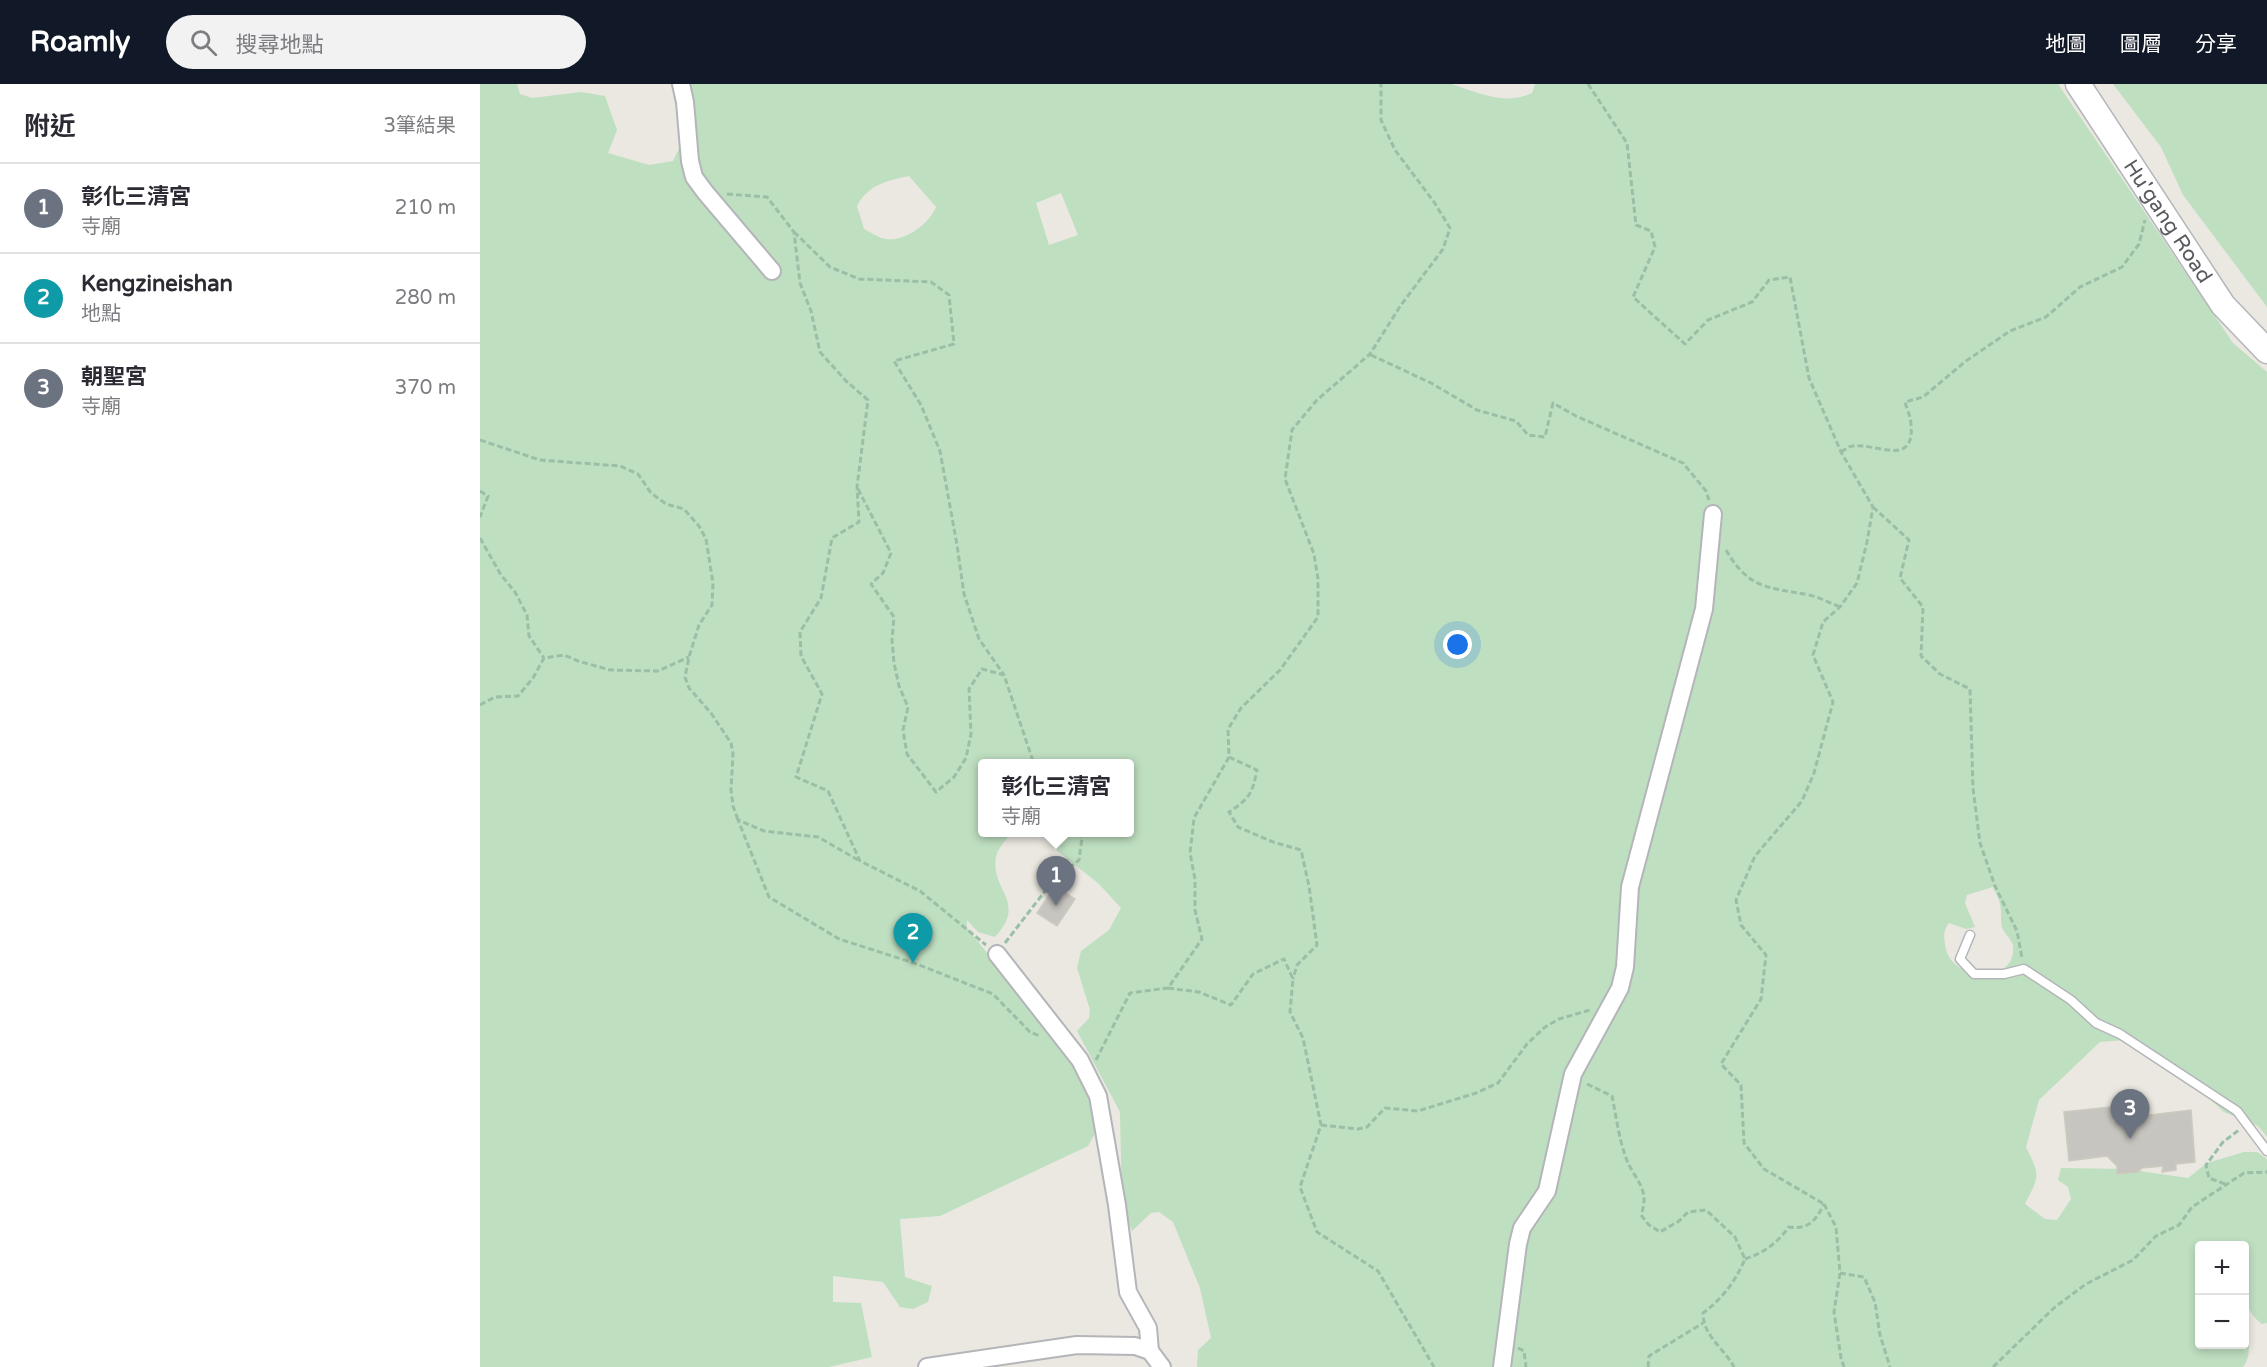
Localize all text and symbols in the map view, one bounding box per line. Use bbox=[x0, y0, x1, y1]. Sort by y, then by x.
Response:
search box bbox=[166, 15, 586, 69]
text: Roamly bbox=[30, 25, 130, 59]
icon: search bbox=[187, 26, 220, 59]
text: 搜尋地點 bbox=[235, 32, 323, 58]
text: 地圖 bbox=[2045, 32, 2087, 57]
text: 圖層 bbox=[2120, 32, 2162, 57]
text: 分享 bbox=[2195, 32, 2237, 57]
text: 附近 bbox=[24, 111, 76, 142]
text: 3筆結果 bbox=[383, 114, 456, 138]
street label: Hu'gang Road bbox=[2118, 155, 2217, 288]
text: 彰化三清宮 bbox=[81, 184, 191, 210]
text: 1 bbox=[37, 196, 50, 220]
text: 210 m bbox=[395, 196, 456, 220]
text: 寺廟 bbox=[81, 215, 121, 239]
text: Kengzineishan bbox=[81, 271, 233, 297]
text: 2 bbox=[37, 286, 50, 310]
text: 280 m bbox=[395, 286, 456, 310]
text: 地點 bbox=[81, 302, 121, 326]
text: 朝聖宮 bbox=[81, 364, 147, 390]
text: 3 bbox=[37, 376, 50, 400]
text: 370 m bbox=[395, 376, 456, 400]
text: 寺廟 bbox=[81, 395, 121, 419]
your location bbox=[1443, 630, 1472, 659]
popup bbox=[978, 759, 1134, 837]
text: 彰化三清宮 bbox=[1001, 774, 1111, 800]
text: 寺廟 bbox=[1001, 805, 1041, 829]
pin: 1 bbox=[1036, 856, 1076, 906]
pin: 2 bbox=[894, 914, 932, 963]
pin: 3 bbox=[2110, 1090, 2150, 1139]
map controls bbox=[2195, 1241, 2249, 1349]
button: + bbox=[2195, 1241, 2249, 1295]
button: − bbox=[2195, 1295, 2249, 1349]

